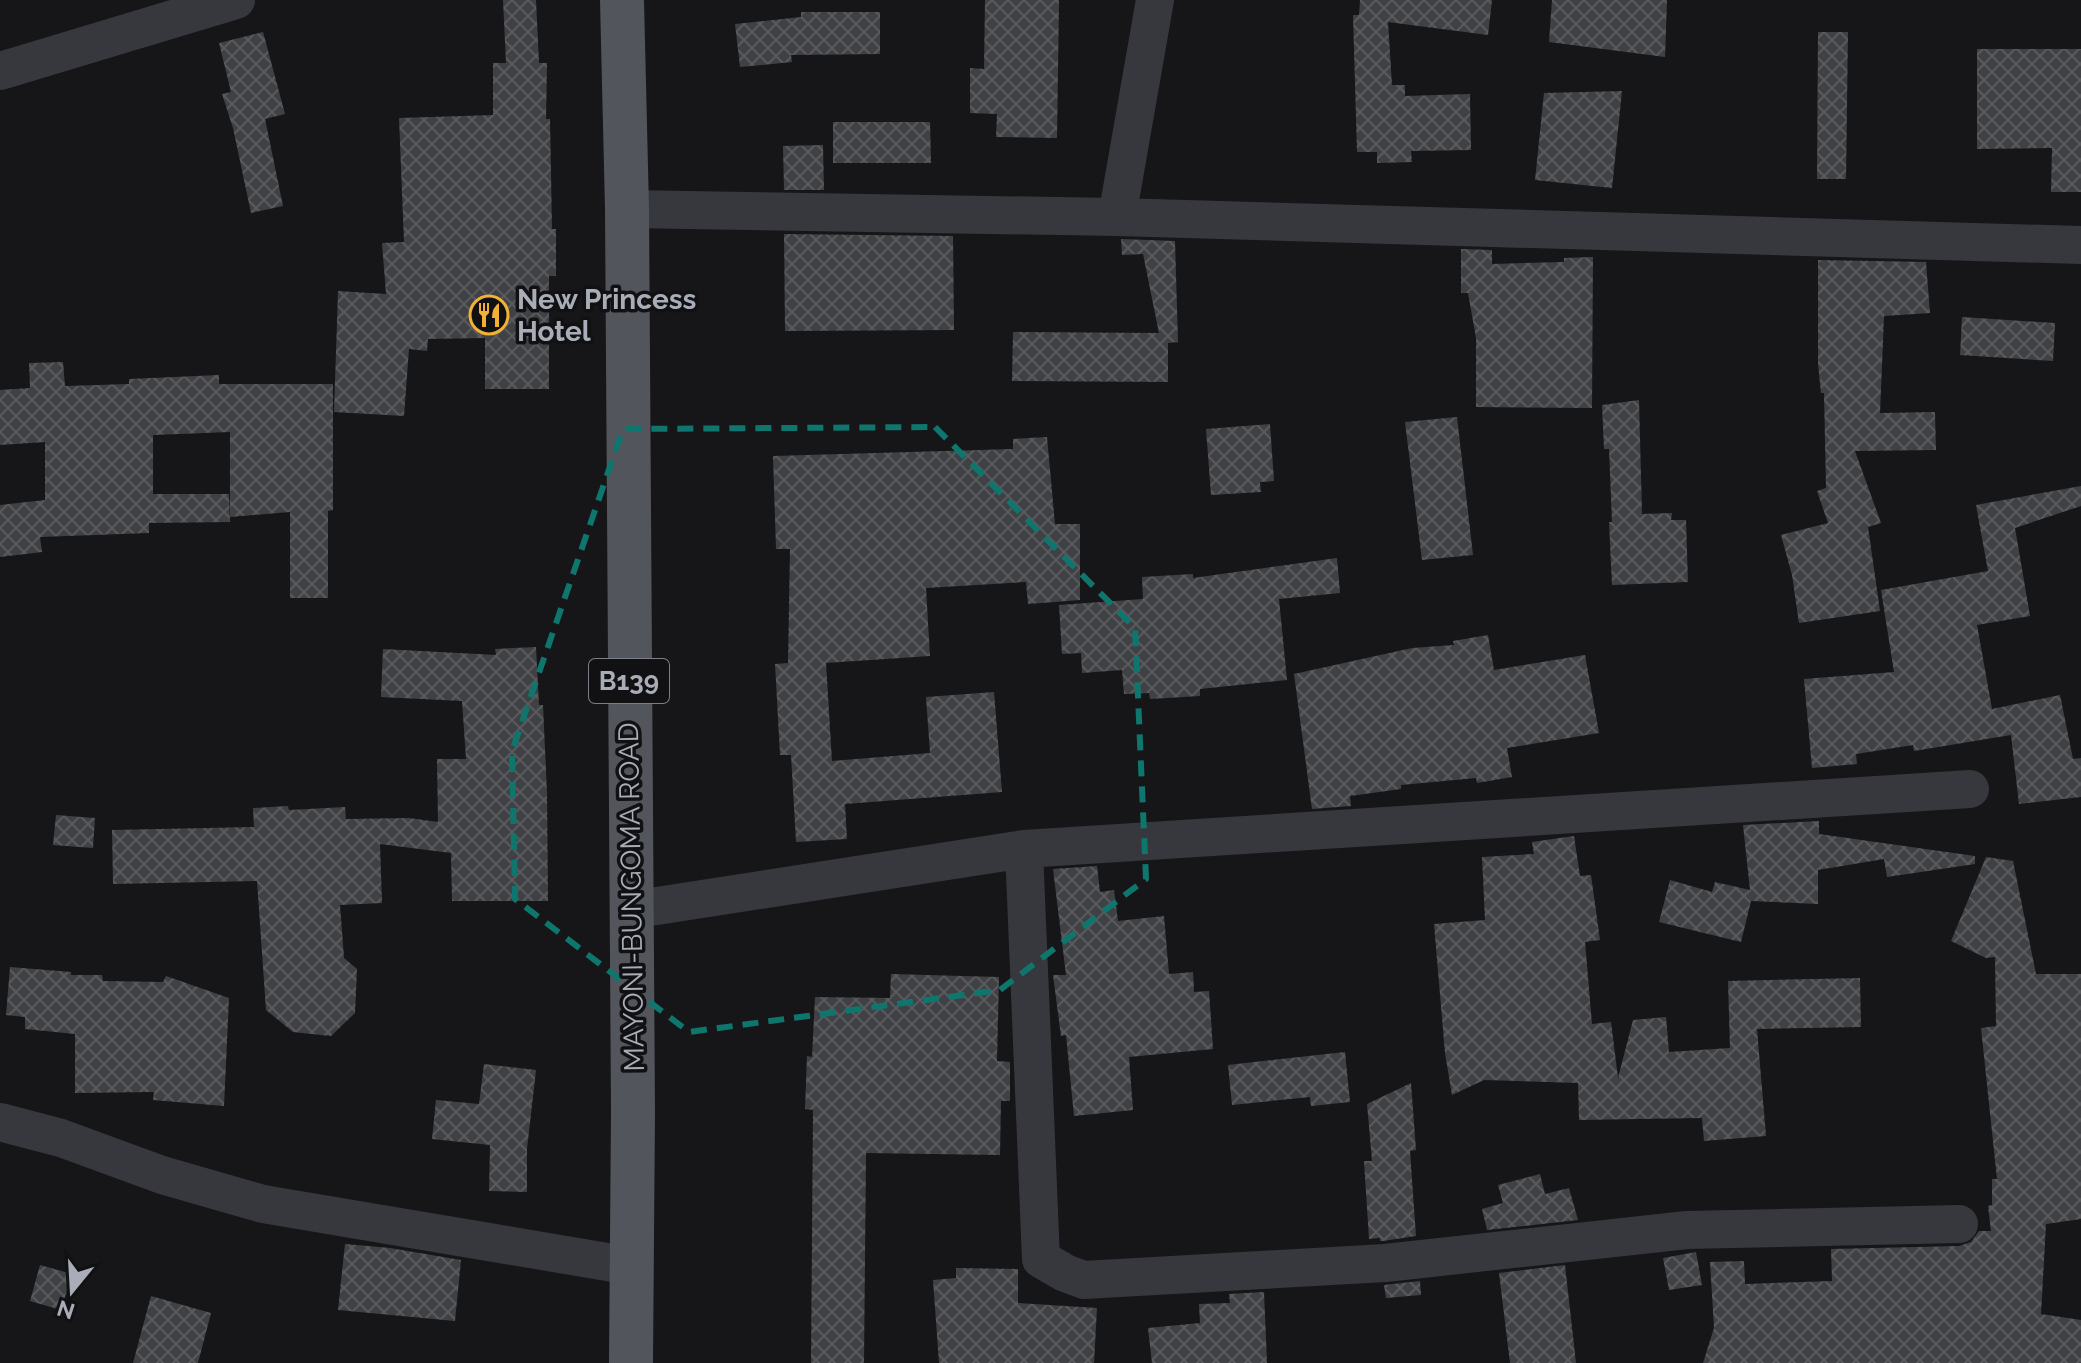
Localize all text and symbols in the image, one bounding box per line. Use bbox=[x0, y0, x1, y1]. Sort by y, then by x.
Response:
place label: New Princess Hotel bbox=[517, 283, 696, 348]
restaurant icon: New Princess Hotel bbox=[468, 294, 510, 336]
road number: B139 bbox=[589, 659, 669, 703]
street label: MAYONI-BUNGOMA ROAD bbox=[612, 722, 651, 1072]
north arrow bbox=[32, 1251, 112, 1331]
text: N bbox=[54, 1295, 78, 1325]

